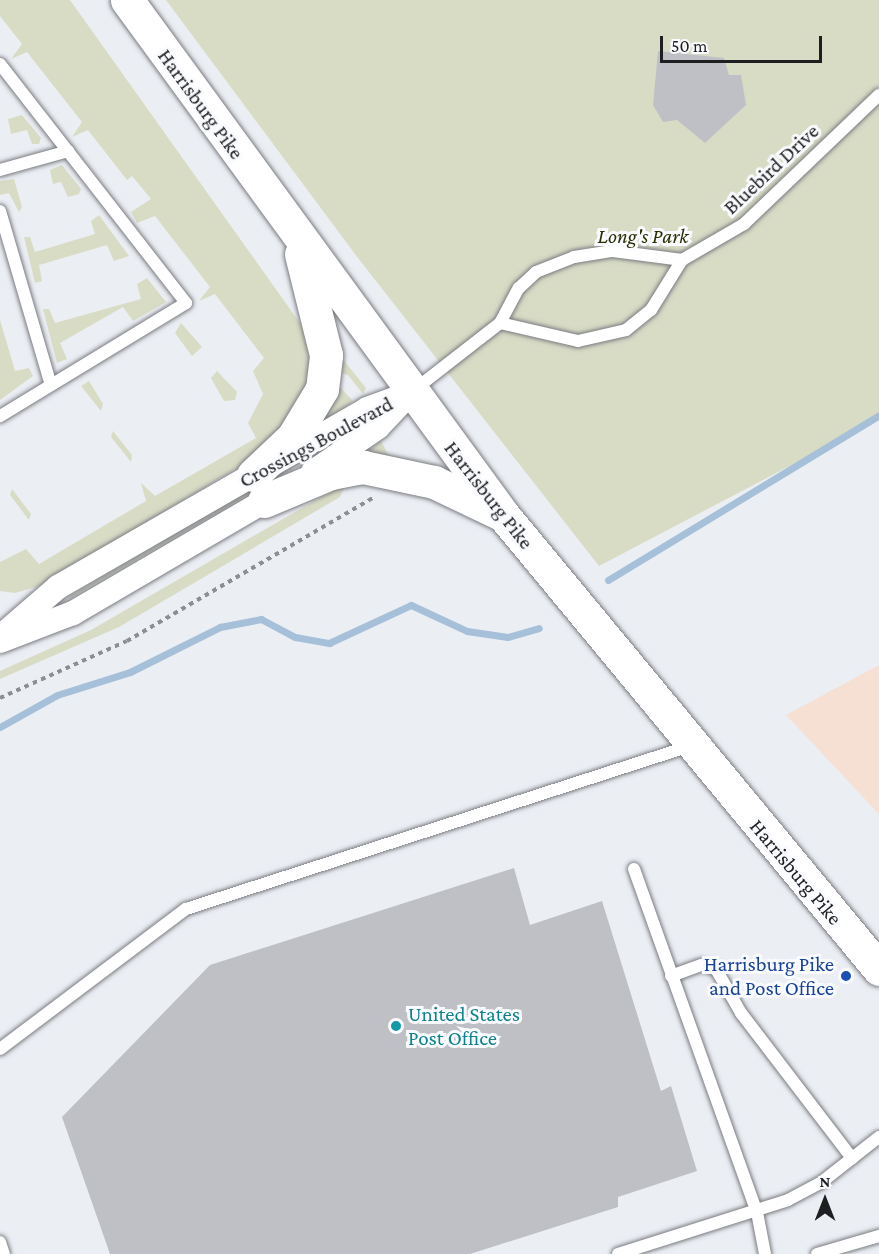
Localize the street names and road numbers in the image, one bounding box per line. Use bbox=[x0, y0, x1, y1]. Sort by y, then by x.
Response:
street label: Harrisburg Pike bbox=[153, 44, 249, 164]
street label: Bluebird Drive bbox=[718, 118, 824, 220]
street label: Crossings Boulevard bbox=[235, 391, 397, 493]
street label: Harrisburg Pike bbox=[439, 436, 539, 554]
street label: Harrisburg Pike bbox=[744, 814, 848, 930]

